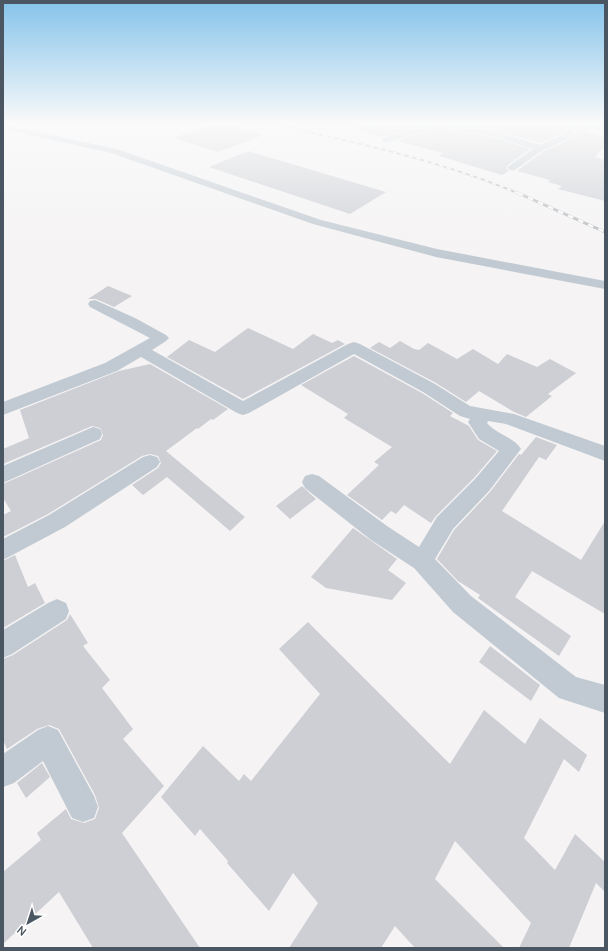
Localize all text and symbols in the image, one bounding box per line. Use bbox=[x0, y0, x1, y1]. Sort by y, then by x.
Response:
north arrow bbox=[8, 903, 48, 943]
text: N bbox=[14, 923, 29, 939]

